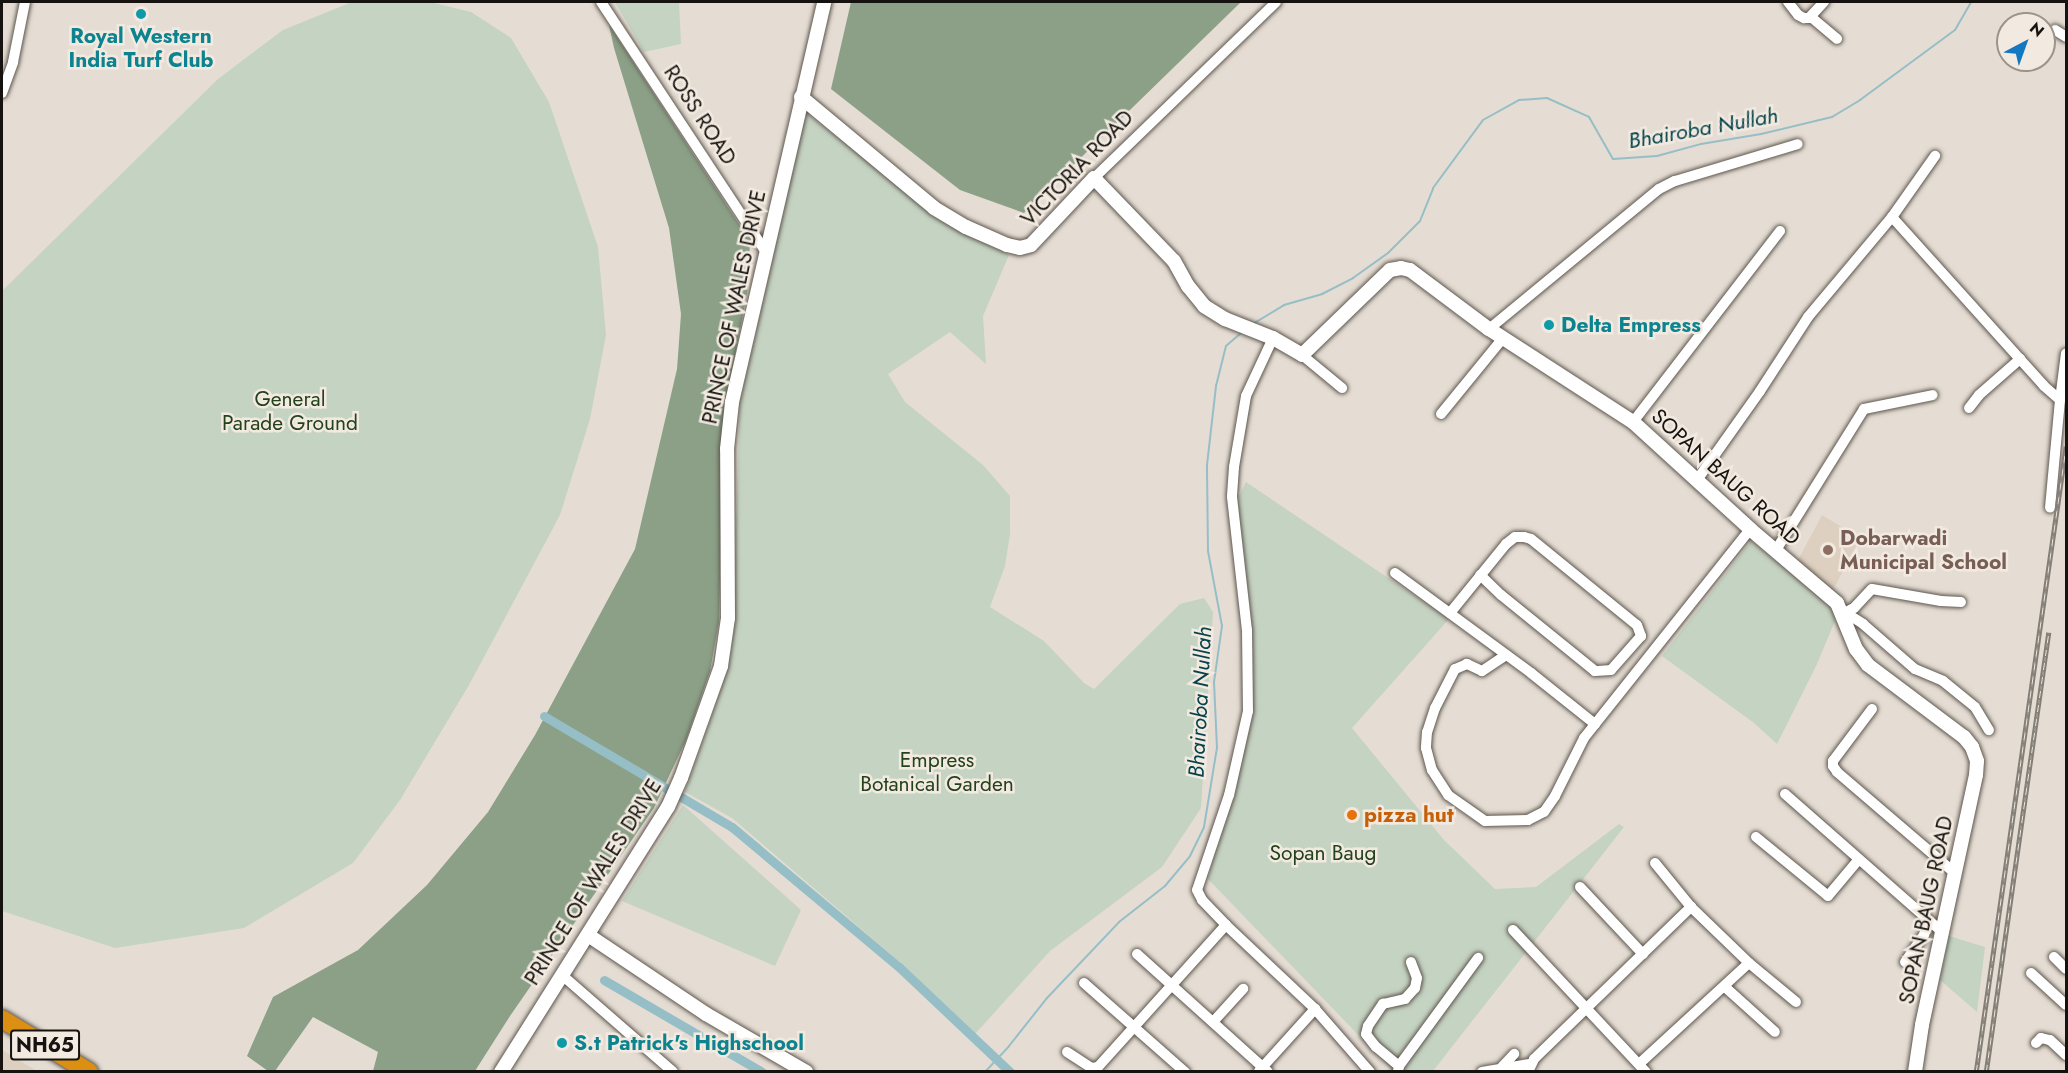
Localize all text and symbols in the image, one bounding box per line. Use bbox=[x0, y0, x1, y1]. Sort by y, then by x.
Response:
marker: Royal Western India Turf Club bbox=[134, 7, 148, 21]
north arrow bbox=[1996, 12, 2056, 72]
text: N bbox=[2024, 17, 2049, 42]
place label: Royal Western India Turf Club bbox=[69, 23, 213, 73]
street label: ROSS ROAD bbox=[659, 61, 741, 169]
water label: Bhairoba Nullah bbox=[1626, 102, 1780, 154]
street label: VICTORIA ROAD bbox=[1015, 105, 1139, 231]
street label: PRINCE OF WALES DRIVE bbox=[697, 188, 771, 426]
place label: Delta Empress bbox=[1561, 312, 1701, 338]
marker: Delta Empress bbox=[1542, 318, 1556, 332]
park label: General Parade Ground bbox=[222, 386, 358, 436]
street label: SOPAN BAUG ROAD bbox=[1646, 404, 1806, 550]
place label: Dobarwadi Municipal School bbox=[1840, 525, 2007, 575]
marker: Dobarwadi Municipal School bbox=[1821, 543, 1835, 557]
water label: Bhairoba Nullah bbox=[1183, 626, 1217, 778]
park label: Empress Botanical Garden bbox=[860, 747, 1014, 797]
street label: PRINCE OF WALES DRIVE bbox=[519, 774, 667, 990]
place label: pizza hut bbox=[1364, 802, 1454, 828]
marker: pizza hut bbox=[1345, 808, 1359, 822]
street label: SOPAN BAUG ROAD bbox=[1894, 814, 1958, 1006]
park label: Sopan Baug bbox=[1269, 840, 1377, 866]
road number: NH65 bbox=[9, 1028, 81, 1062]
place label: S.t Patrick's Highschool bbox=[574, 1030, 804, 1056]
marker: S.t Patrick's Highschool bbox=[555, 1036, 569, 1050]

